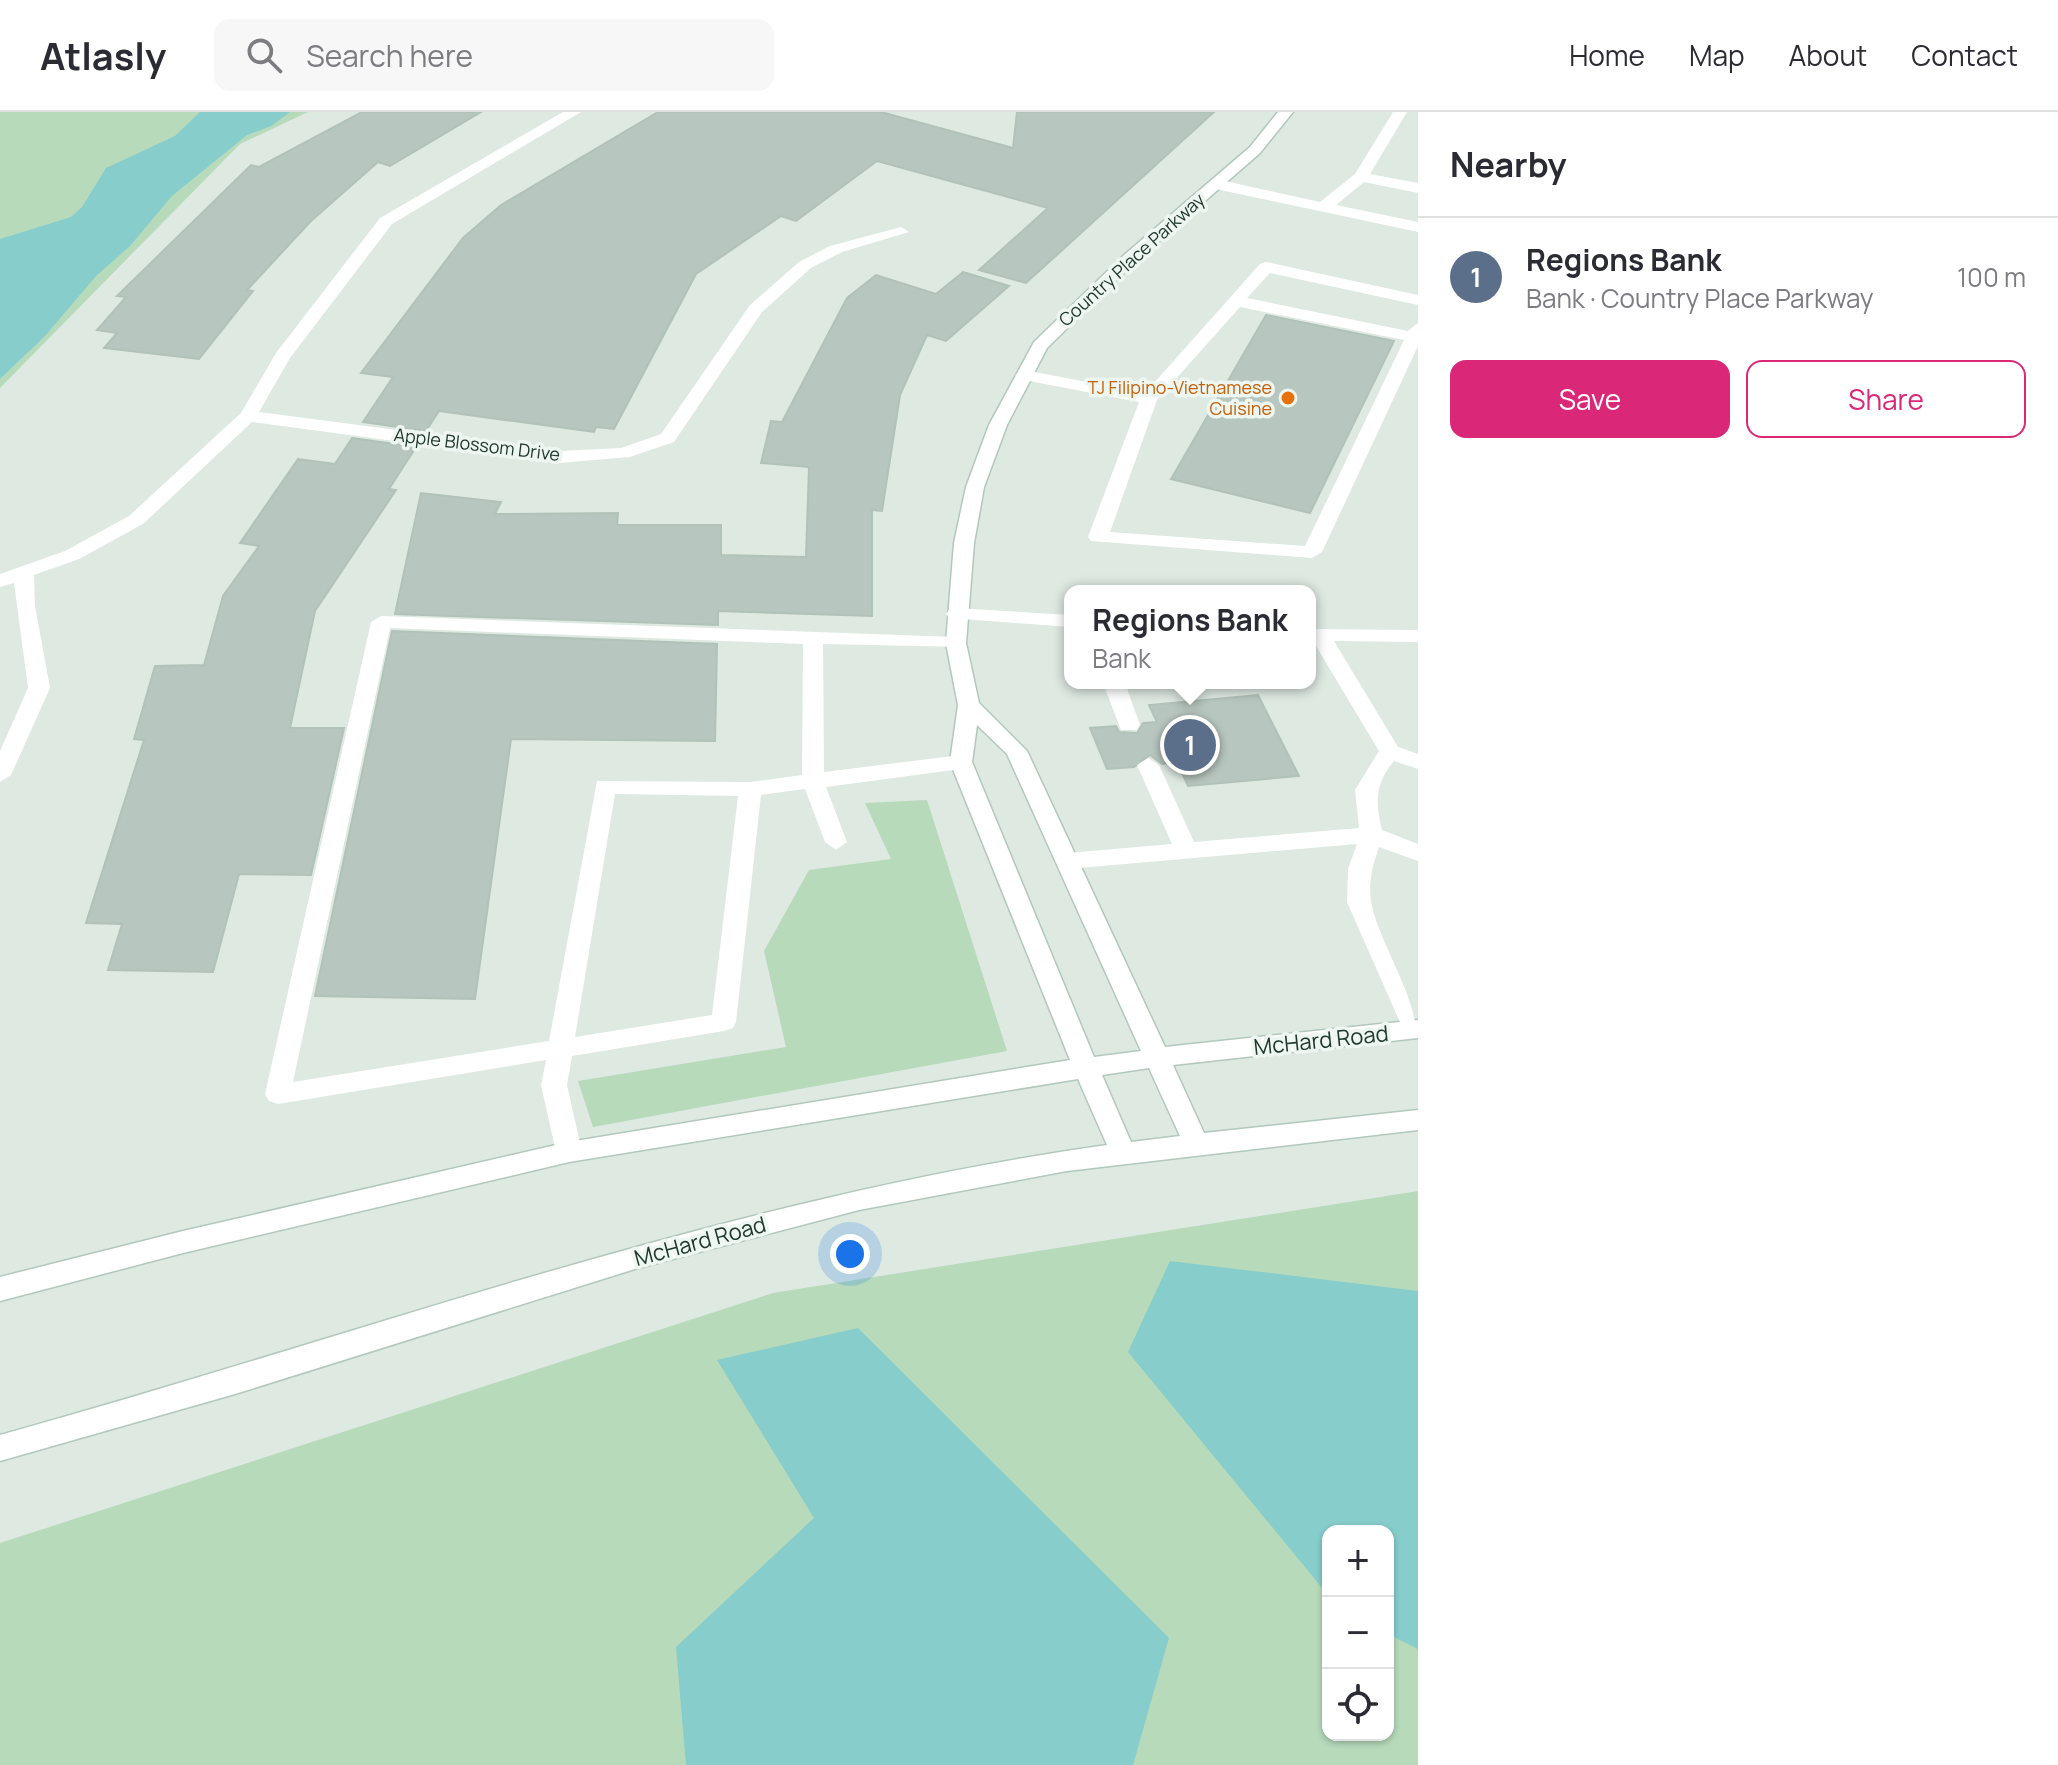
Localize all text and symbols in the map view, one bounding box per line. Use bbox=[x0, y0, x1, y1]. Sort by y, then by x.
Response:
search box bbox=[214, 19, 774, 91]
text: Atlasly bbox=[40, 29, 166, 81]
icon: search bbox=[242, 33, 286, 77]
text: Search here bbox=[306, 35, 473, 76]
text: Home bbox=[1569, 36, 1645, 74]
text: Map bbox=[1689, 36, 1745, 74]
text: About bbox=[1789, 36, 1867, 74]
text: Contact bbox=[1911, 36, 2018, 74]
text: Nearby bbox=[1450, 141, 1566, 187]
street label: Country Place Parkway bbox=[1053, 187, 1210, 331]
text: Regions Bank bbox=[1526, 239, 1721, 280]
text: 1 bbox=[1470, 259, 1482, 295]
text: 100 m bbox=[1957, 259, 2026, 295]
text: Bank · Country Place Parkway bbox=[1526, 280, 1873, 316]
button: Save bbox=[1450, 360, 1730, 438]
button: Share bbox=[1746, 360, 2026, 438]
place label: TJ Filipino-Vietnamese Cuisine bbox=[1087, 375, 1272, 420]
marker: TJ Filipino-Vietnamese Cuisine bbox=[1279, 389, 1297, 407]
street label: Apple Blossom Drive bbox=[393, 422, 562, 466]
popup bbox=[1064, 585, 1316, 689]
text: Regions Bank bbox=[1092, 599, 1288, 640]
text: Bank bbox=[1092, 640, 1151, 676]
pin: 1 bbox=[1164, 715, 1216, 775]
street label: McHard Road bbox=[1252, 1018, 1390, 1062]
street label: McHard Road bbox=[631, 1209, 769, 1273]
your location bbox=[830, 1234, 870, 1274]
map controls bbox=[1322, 1525, 1394, 1741]
button: + bbox=[1322, 1525, 1394, 1597]
button: − bbox=[1322, 1597, 1394, 1669]
button: locate bbox=[1322, 1669, 1394, 1741]

